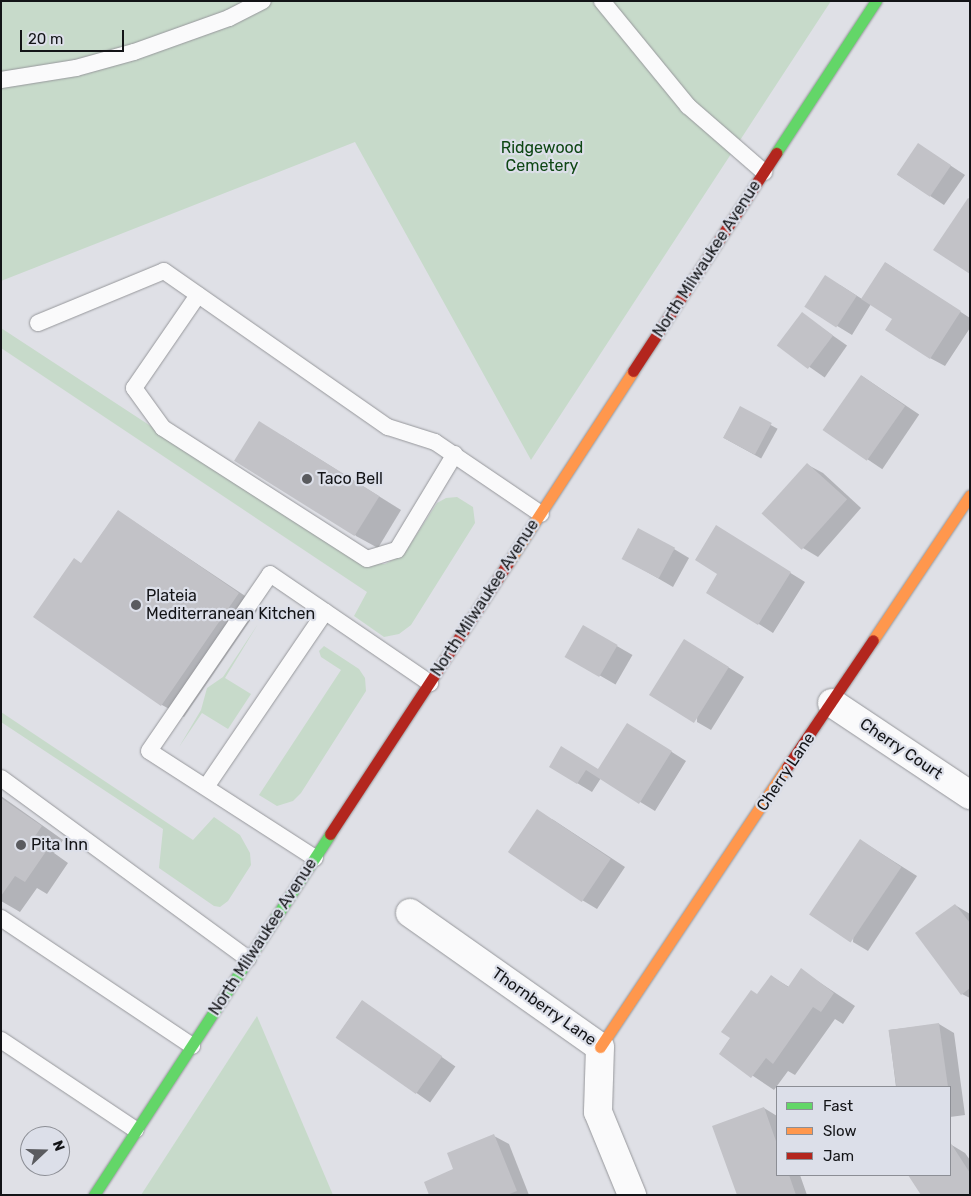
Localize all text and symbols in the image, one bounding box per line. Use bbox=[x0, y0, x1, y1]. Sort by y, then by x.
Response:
scale bar bbox=[22, 20, 126, 52]
text: 20 m bbox=[28, 30, 63, 48]
park label: Ridgewood Cemetery bbox=[501, 138, 583, 176]
street label: North Milwaukee Avenue bbox=[649, 177, 765, 341]
place label: Taco Bell bbox=[317, 469, 383, 489]
marker: Taco Bell bbox=[301, 473, 313, 485]
street label: North Milwaukee Avenue bbox=[427, 516, 543, 680]
place label: Plateia Mediterranean Kitchen bbox=[146, 586, 315, 624]
marker: Plateia Mediterranean Kitchen bbox=[130, 599, 142, 611]
street label: Cherry Court bbox=[856, 714, 946, 784]
street label: Cherry Lane bbox=[753, 729, 819, 815]
place label: Pita Inn bbox=[31, 835, 88, 855]
marker: Pita Inn bbox=[15, 839, 27, 851]
street label: North Milwaukee Avenue bbox=[205, 855, 321, 1019]
street label: Thornberry Lane bbox=[488, 964, 600, 1050]
legend bbox=[776, 1086, 951, 1176]
text: Fast bbox=[823, 1097, 853, 1115]
text: Slow bbox=[823, 1122, 856, 1140]
north arrow bbox=[20, 1126, 70, 1176]
text: N bbox=[49, 1138, 68, 1154]
text: Jam bbox=[823, 1147, 854, 1165]

